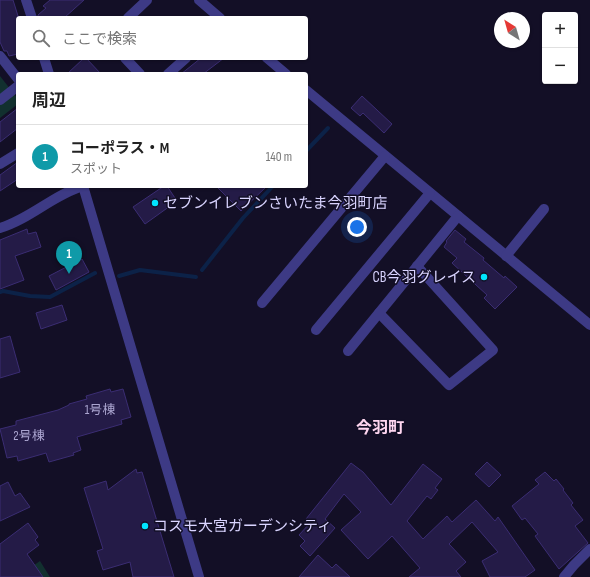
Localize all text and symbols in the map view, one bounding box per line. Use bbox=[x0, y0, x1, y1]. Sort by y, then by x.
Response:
north arrow bbox=[494, 12, 530, 48]
map controls bbox=[542, 12, 578, 84]
button: + bbox=[542, 12, 578, 48]
search box bbox=[16, 16, 308, 60]
icon: search bbox=[30, 27, 52, 49]
text: ここで検索 bbox=[62, 30, 137, 49]
button: − bbox=[542, 48, 578, 84]
text: 周辺 bbox=[32, 91, 66, 111]
text: コーポラス・M bbox=[70, 139, 169, 158]
text: 1 bbox=[42, 149, 48, 165]
text: 140 m bbox=[266, 149, 292, 165]
text: スポット bbox=[70, 161, 122, 177]
place label: セブンイレブンさいたま今羽町店 bbox=[163, 194, 388, 213]
marker: セブンイレブンさいたま今羽町店 bbox=[150, 198, 160, 208]
your location bbox=[347, 217, 367, 237]
pin: 1 bbox=[56, 241, 82, 274]
place label: CB今羽グレイス bbox=[372, 268, 476, 287]
marker: CB今羽グレイス bbox=[479, 272, 489, 282]
house number: 1号棟 bbox=[85, 402, 115, 418]
district label: 今羽町 bbox=[356, 419, 404, 438]
house number: 2号棟 bbox=[13, 428, 45, 444]
place label: コスモ大宮ガーデンシティ bbox=[153, 517, 332, 536]
marker: コスモ大宮ガーデンシティ bbox=[140, 521, 150, 531]

